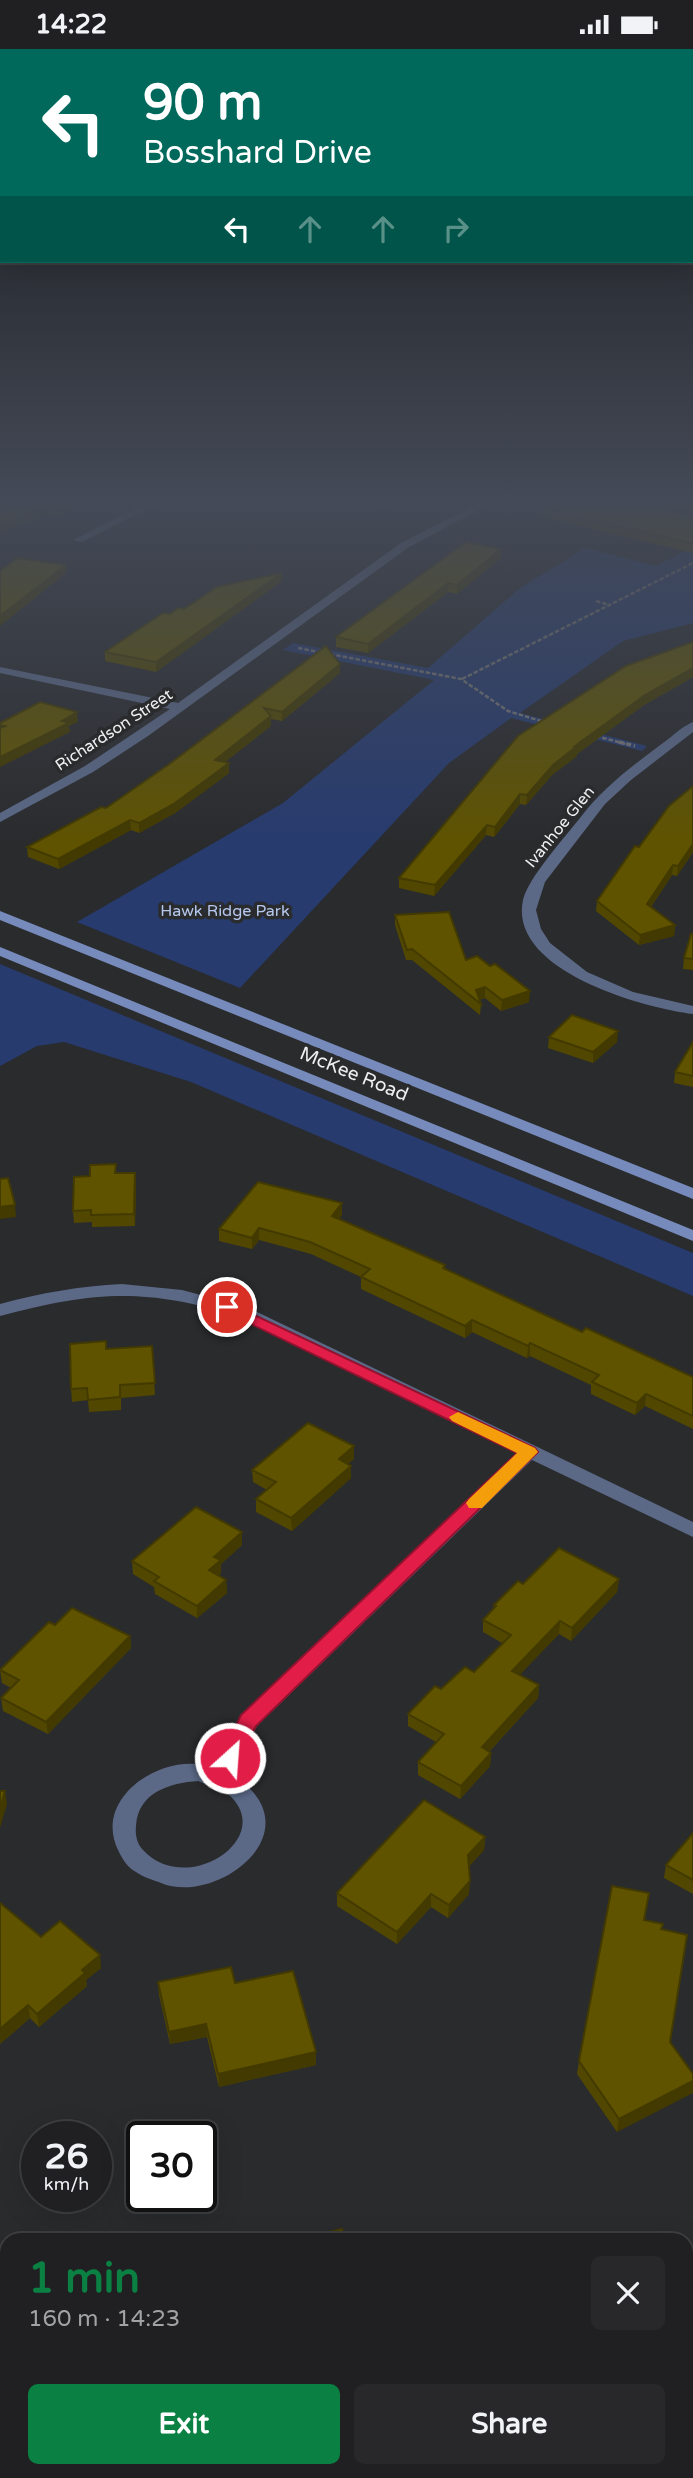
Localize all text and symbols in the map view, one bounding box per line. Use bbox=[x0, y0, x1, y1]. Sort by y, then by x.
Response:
text: 14:22 bbox=[35, 9, 107, 40]
text: 90 m bbox=[143, 74, 262, 133]
icon: left bbox=[28, 77, 119, 168]
text: Bosshard Drive bbox=[143, 134, 372, 172]
icon: left bbox=[218, 210, 256, 248]
icon: ahead bbox=[291, 210, 329, 248]
icon: ahead bbox=[364, 210, 402, 248]
icon: right bbox=[437, 210, 475, 248]
street label: Richardson Street bbox=[52, 685, 176, 775]
street label: Ivanhoe Glen bbox=[521, 782, 599, 872]
park label: Hawk Ridge Park bbox=[160, 901, 290, 921]
street label: McKee Road bbox=[297, 1042, 411, 1106]
pin bbox=[197, 1277, 257, 1337]
icon: arrive bbox=[208, 1288, 246, 1326]
position arrow bbox=[193, 1721, 267, 1795]
speed limit sign: 30 bbox=[126, 2121, 217, 2212]
text: 26 bbox=[45, 2136, 88, 2178]
text: km/h bbox=[44, 2173, 89, 2195]
text: 1 min bbox=[28, 2253, 140, 2304]
button: close bbox=[591, 2256, 665, 2330]
text: 160 m · 14:23 bbox=[28, 2305, 180, 2333]
button: Exit bbox=[28, 2384, 340, 2464]
button: Share bbox=[354, 2384, 665, 2464]

